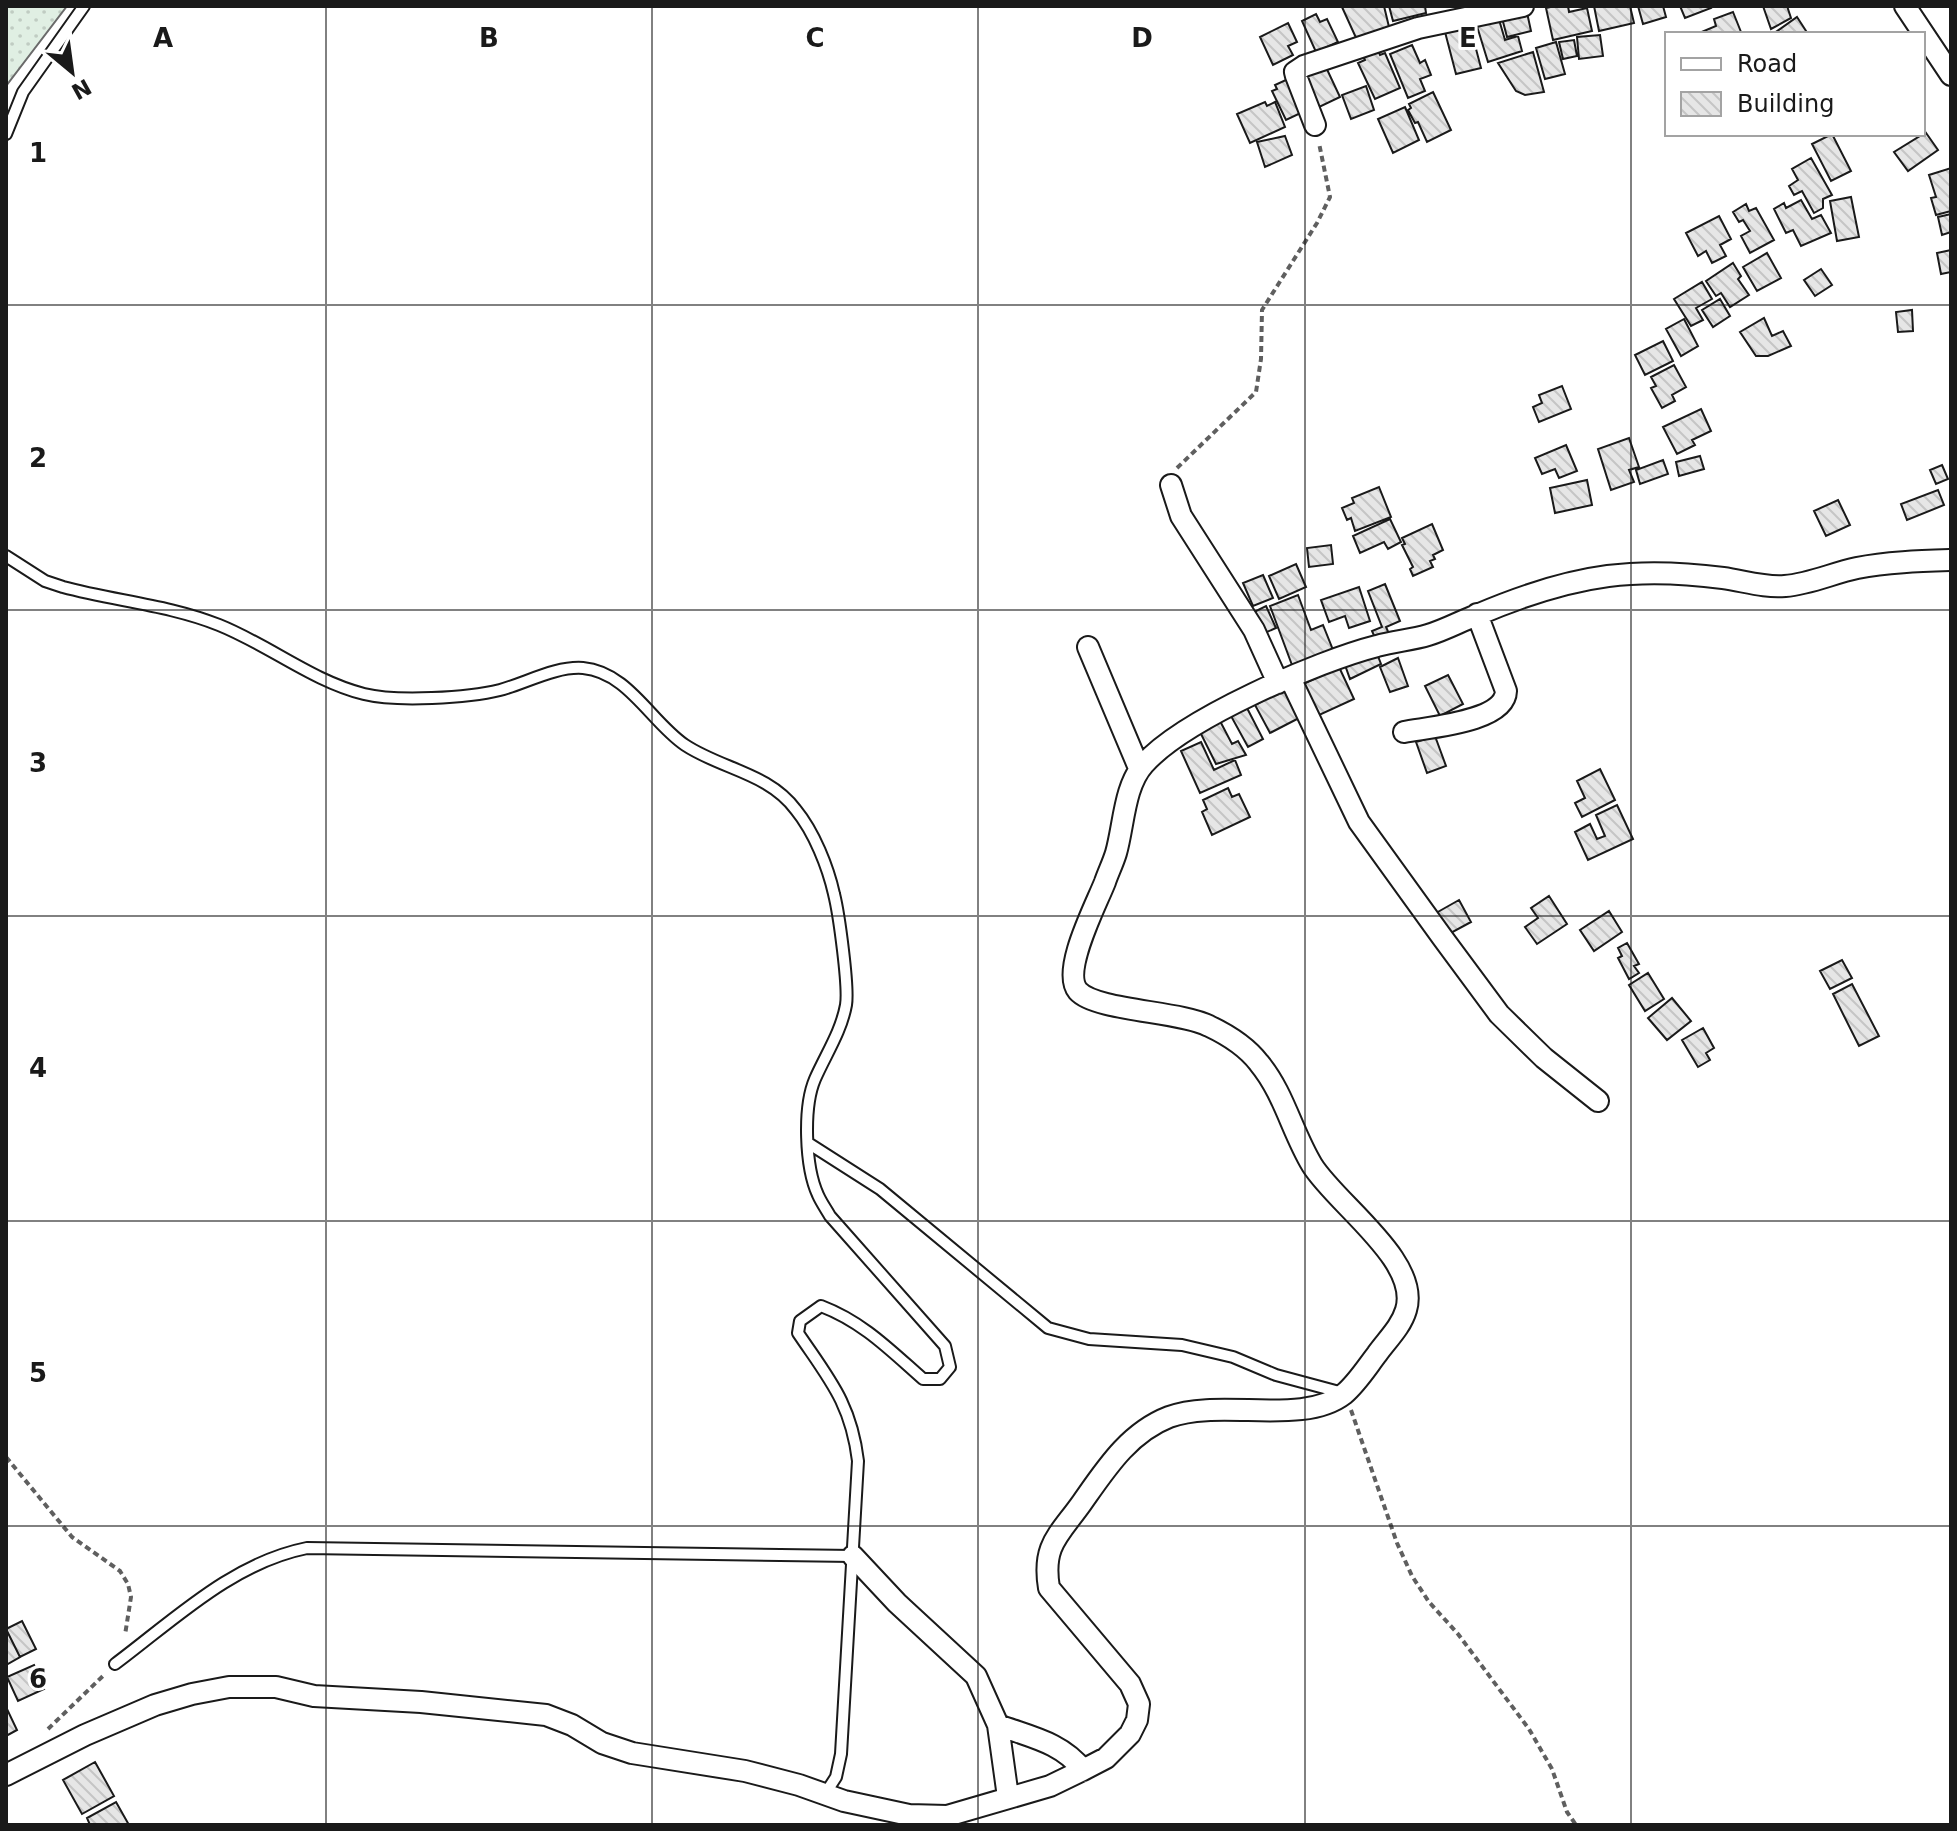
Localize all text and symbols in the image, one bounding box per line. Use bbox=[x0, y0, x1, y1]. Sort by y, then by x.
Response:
text: A bbox=[153, 23, 173, 53]
text: B bbox=[479, 23, 499, 53]
text: C bbox=[805, 23, 825, 53]
text: D bbox=[1131, 23, 1153, 53]
text: E bbox=[1459, 23, 1477, 53]
north arrow bbox=[32, 32, 112, 112]
legend bbox=[1665, 32, 1925, 136]
text: Road bbox=[1737, 50, 1797, 78]
text: N bbox=[67, 74, 96, 104]
text: Building bbox=[1737, 90, 1834, 118]
text: 1 bbox=[29, 138, 47, 168]
text: 2 bbox=[29, 443, 47, 473]
text: 3 bbox=[29, 748, 47, 778]
text: 4 bbox=[29, 1053, 47, 1083]
text: 5 bbox=[29, 1358, 47, 1388]
text: 6 bbox=[29, 1664, 47, 1694]

